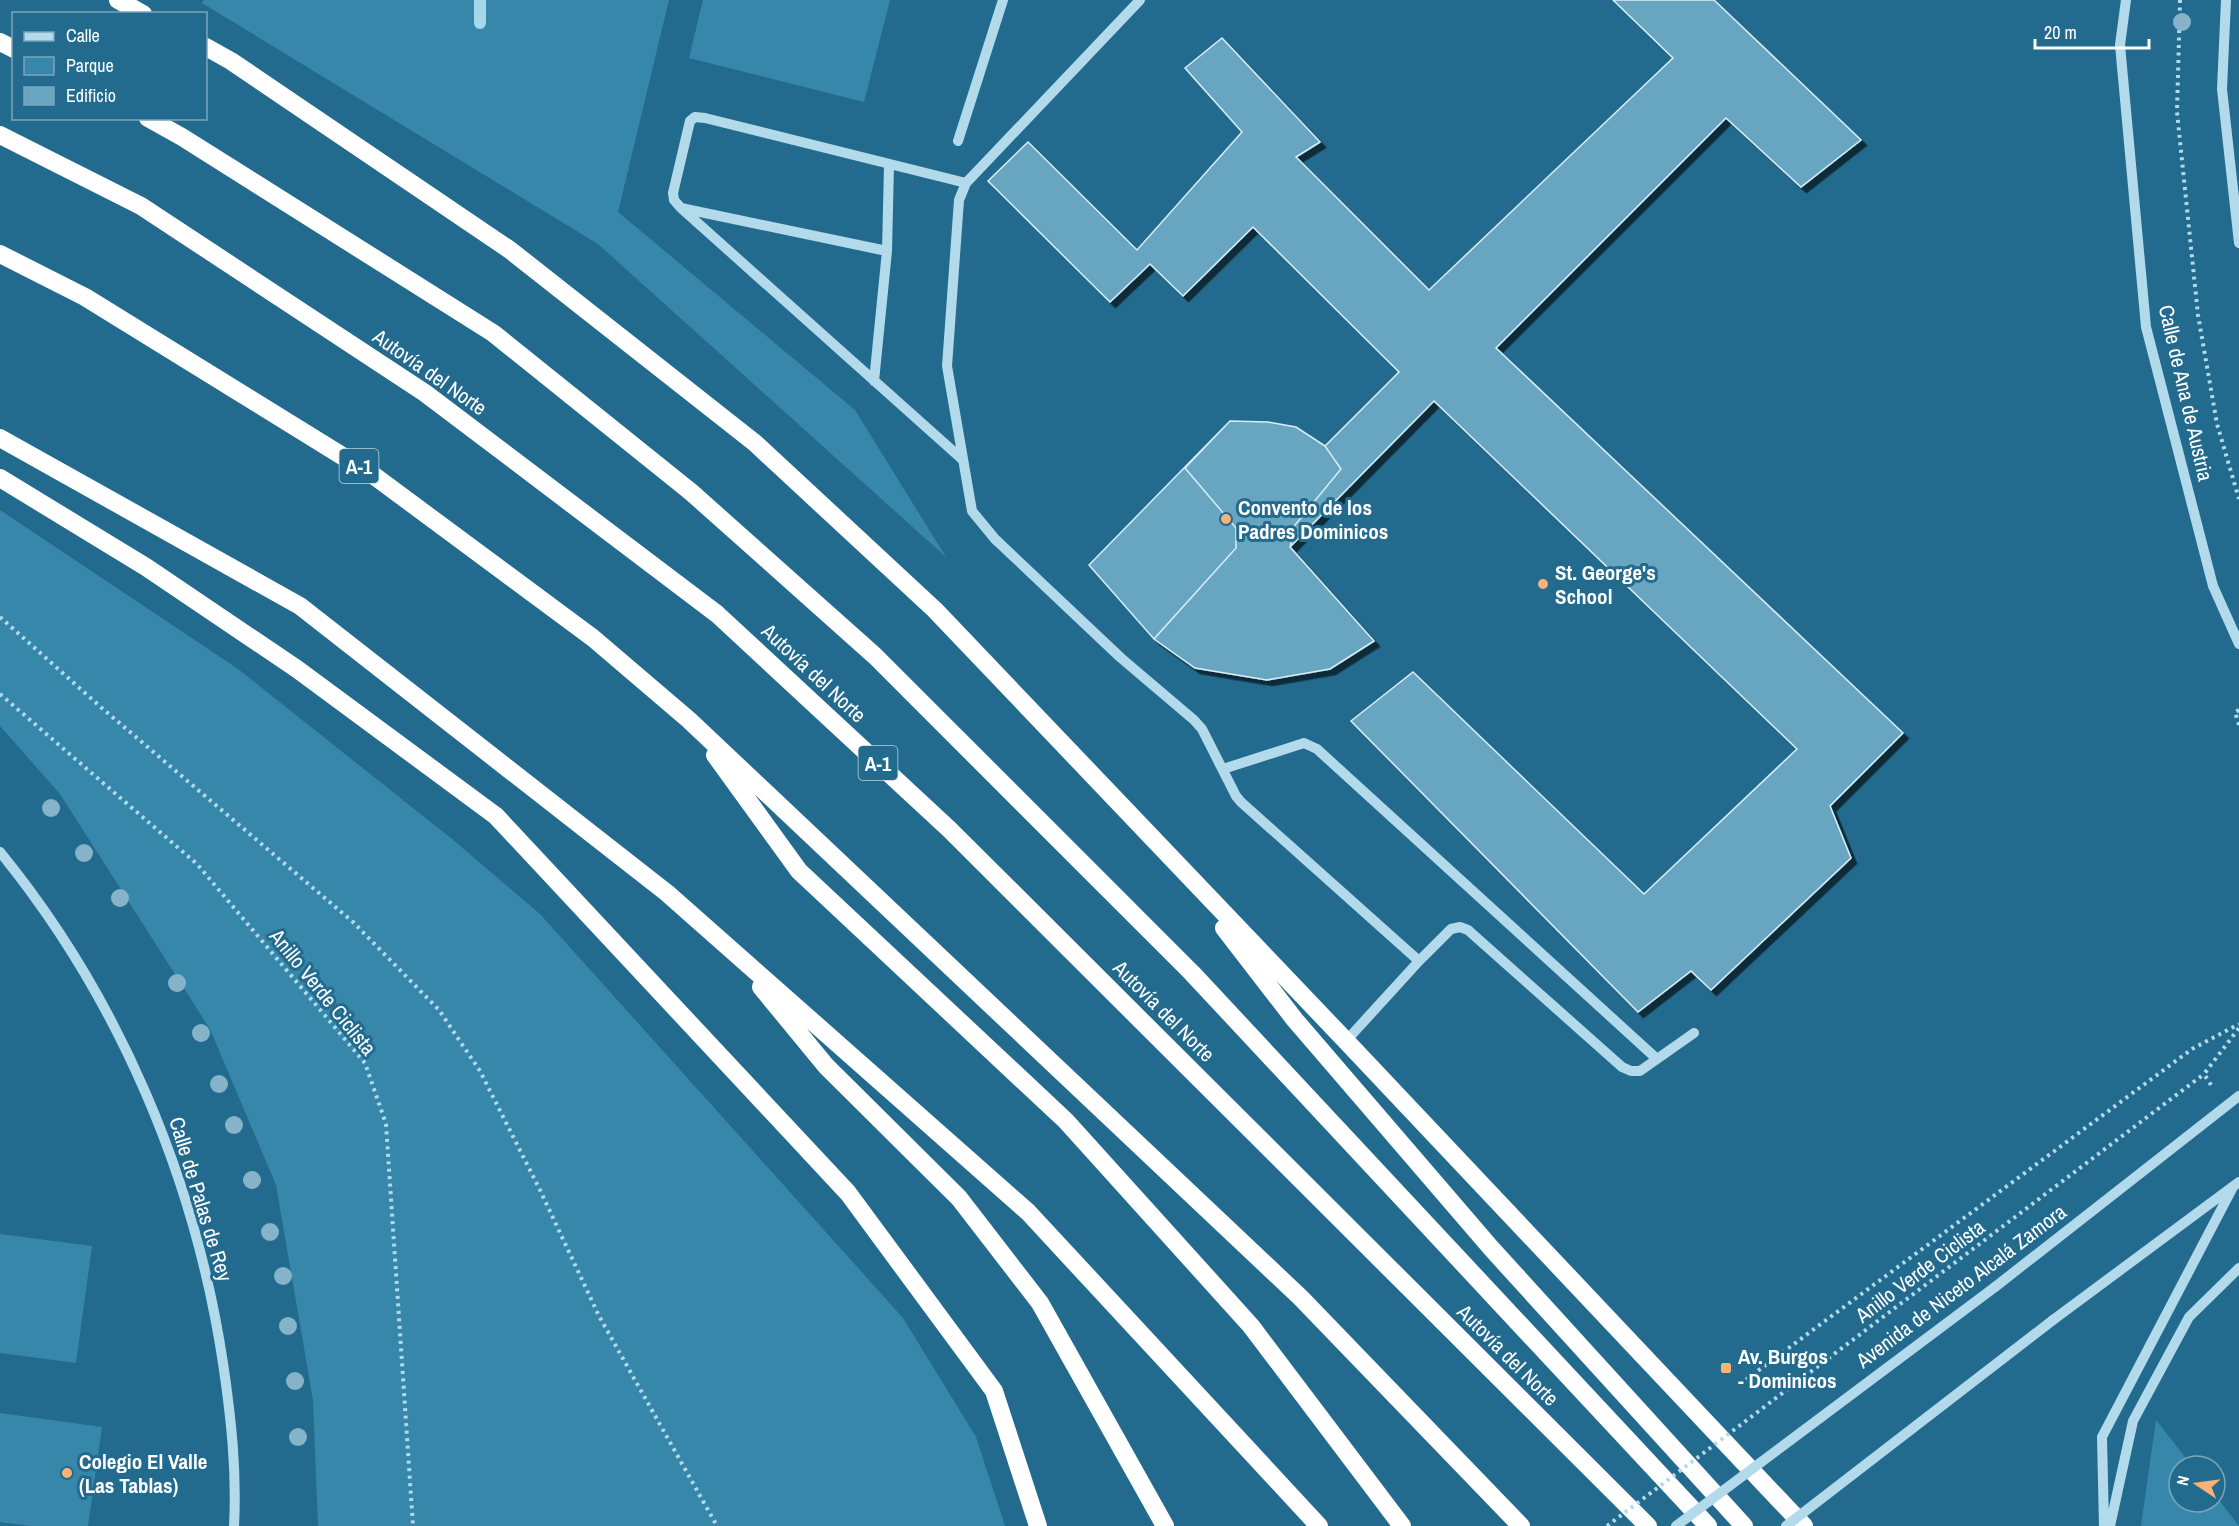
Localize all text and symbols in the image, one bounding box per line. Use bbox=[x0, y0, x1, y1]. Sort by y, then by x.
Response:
legend bbox=[12, 12, 207, 120]
scale bar bbox=[2035, 12, 2149, 50]
text: 20 m bbox=[2044, 20, 2077, 45]
text: Calle bbox=[66, 23, 100, 48]
text: Parque bbox=[66, 53, 114, 78]
text: Edificio bbox=[66, 83, 116, 108]
street label: Calle de Ana de Austria bbox=[2152, 302, 2220, 484]
street label: Autovía del Norte bbox=[366, 321, 493, 422]
road number: A-1 bbox=[340, 449, 378, 483]
place label: Convento de los Padres Dominicos bbox=[1238, 493, 1388, 546]
marker: Convento de los Padres Dominicos bbox=[1219, 512, 1233, 526]
place label: St. George's School bbox=[1555, 558, 1656, 611]
marker: St. George's School bbox=[1536, 577, 1550, 591]
street label: Autovía del Norte bbox=[755, 616, 873, 729]
road number: A-1 bbox=[858, 746, 898, 780]
street label: Anillo Verde Ciclista bbox=[262, 922, 383, 1062]
street label: Autovía del Norte bbox=[1106, 953, 1221, 1068]
street label: Calle de Palas de Rey bbox=[162, 1113, 240, 1285]
street label: Avenida de Niceto Alcalá Zamora bbox=[1849, 1197, 2072, 1375]
street label: Anillo Verde Ciclista bbox=[1849, 1213, 1991, 1330]
street label: Autovía del Norte bbox=[1450, 1297, 1565, 1412]
place label: Av. Burgos - Dominicos bbox=[1738, 1342, 1837, 1395]
marker: Av. Burgos - Dominicos bbox=[1719, 1361, 1733, 1375]
place label: Colegio El Valle (Las Tablas) bbox=[79, 1447, 207, 1500]
north arrow bbox=[2167, 1454, 2227, 1514]
marker: Colegio El Valle (Las Tablas) bbox=[60, 1466, 74, 1480]
text: N bbox=[2171, 1474, 2194, 1488]

